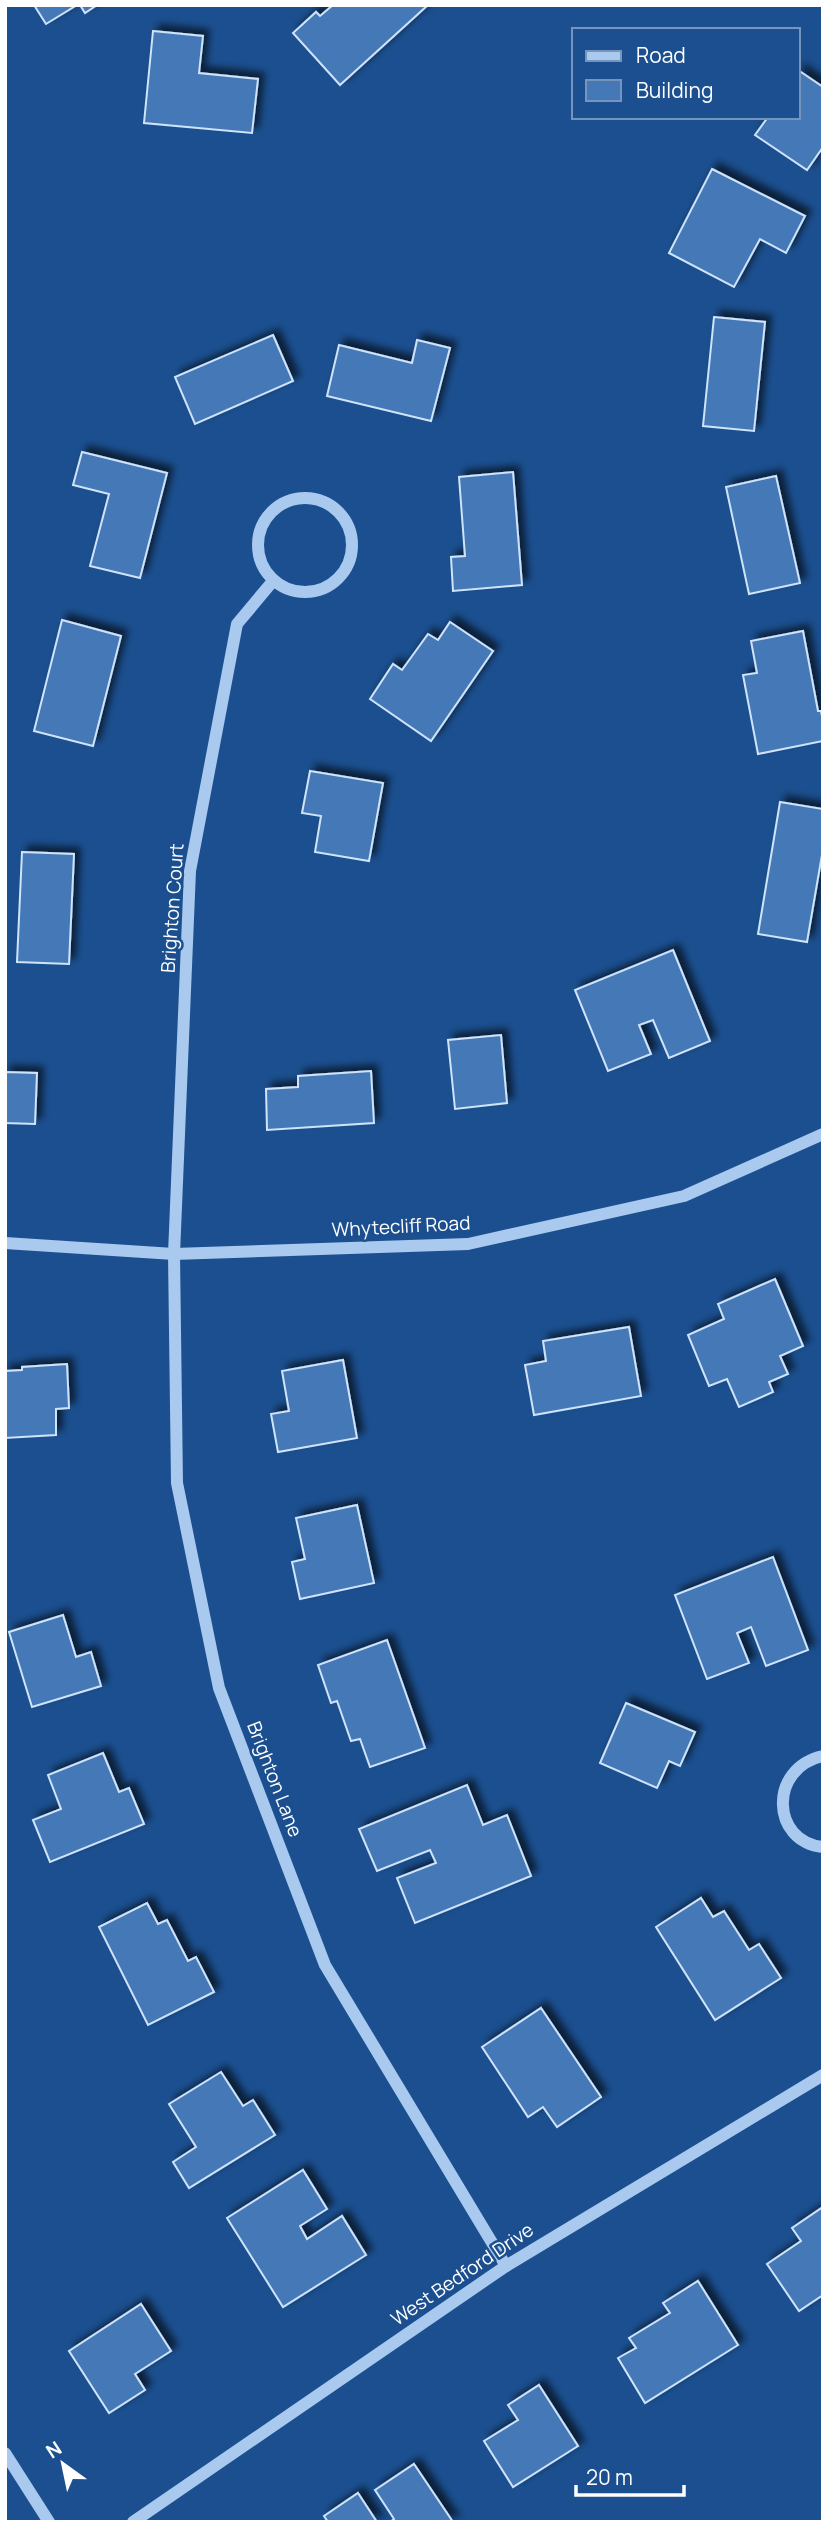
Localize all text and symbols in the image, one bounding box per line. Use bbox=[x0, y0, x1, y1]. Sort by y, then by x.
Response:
legend bbox=[572, 28, 800, 119]
text: Road bbox=[636, 41, 686, 69]
text: Building bbox=[636, 76, 713, 104]
street label: Brighton Court bbox=[155, 842, 189, 974]
street label: Whytecliff Road bbox=[331, 1209, 471, 1243]
street label: Brighton Lane bbox=[241, 1718, 309, 1840]
street label: West Bedford Drive bbox=[386, 2217, 538, 2331]
north arrow bbox=[28, 2429, 98, 2499]
text: N bbox=[41, 2435, 67, 2464]
scale bar bbox=[576, 2454, 684, 2498]
text: 20 m bbox=[586, 2463, 633, 2491]

